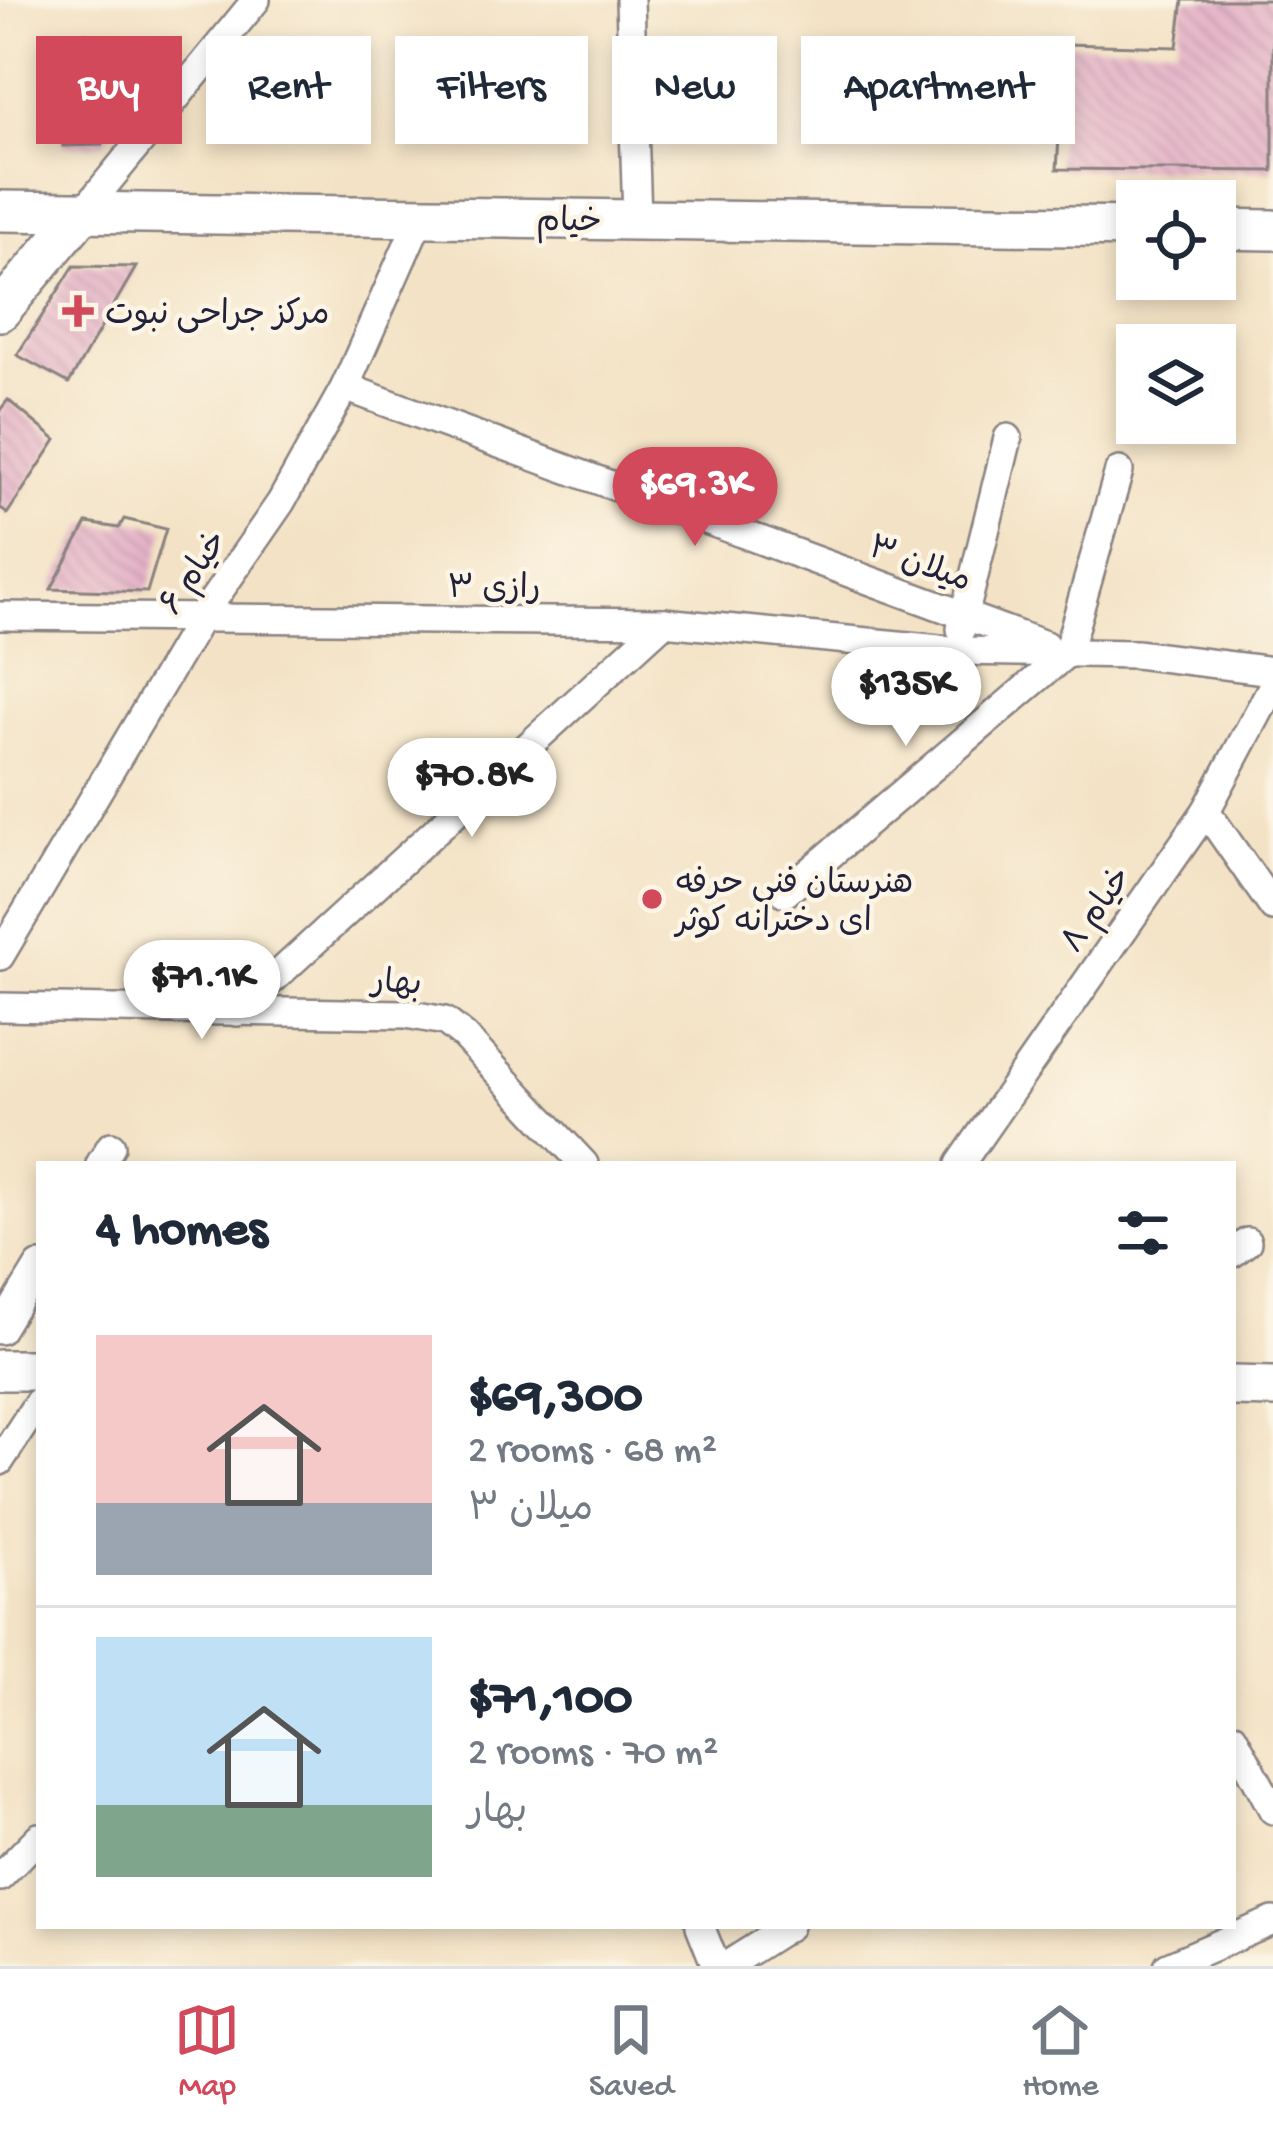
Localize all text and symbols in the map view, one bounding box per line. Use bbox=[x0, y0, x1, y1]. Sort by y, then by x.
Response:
chip: Buy bbox=[36, 36, 182, 144]
chip: Rent bbox=[206, 36, 371, 144]
chip: Filters bbox=[395, 36, 588, 144]
chip: New bbox=[612, 36, 777, 144]
chip: Apartment bbox=[801, 36, 1075, 144]
map controls bbox=[1116, 180, 1236, 444]
button: locate bbox=[1116, 180, 1236, 300]
street label: خیام bbox=[536, 203, 602, 245]
marker: مرکز جراحی نبوت bbox=[62, 295, 94, 327]
place label: مرکز جراحی نبوت bbox=[105, 297, 329, 336]
button: layers bbox=[1116, 324, 1236, 444]
pin: $69.3K bbox=[597, 447, 793, 549]
text: $69.3K bbox=[640, 463, 750, 509]
street label: خیام ۶ bbox=[153, 525, 239, 624]
street label: میلان ۳ bbox=[863, 530, 976, 603]
street label: رازی ۳ bbox=[447, 571, 541, 610]
pin: $135K bbox=[822, 647, 990, 749]
text: $135K bbox=[858, 663, 954, 709]
pin: $70.8K bbox=[374, 738, 570, 840]
text: $70.8K bbox=[414, 754, 530, 800]
street label: خیام ۸ bbox=[1055, 860, 1143, 962]
place label: هنرستان فنی حرفه ای دخترانه کوثر bbox=[673, 866, 913, 943]
marker: هنرستان فنی حرفه ای دخترانه کوثر bbox=[639, 886, 665, 912]
pin: $71.1K bbox=[104, 940, 300, 1042]
text: $71.1K bbox=[150, 956, 254, 1002]
street label: بهار bbox=[367, 964, 423, 1007]
icon: filters bbox=[1110, 1200, 1176, 1266]
text: 4 homes bbox=[96, 1203, 267, 1263]
text: $69,300 bbox=[468, 1370, 643, 1430]
icon: home bbox=[192, 1383, 336, 1527]
text: 2 rooms · 68 m² bbox=[468, 1430, 717, 1476]
text: میلان ۳ bbox=[468, 1489, 593, 1535]
text: $71,100 bbox=[468, 1672, 633, 1732]
icon: home bbox=[192, 1685, 336, 1829]
text: 2 rooms · 70 m² bbox=[468, 1732, 718, 1778]
text: بهار bbox=[468, 1791, 527, 1837]
tab: Map bbox=[174, 1997, 240, 2107]
tab: Saved bbox=[589, 1997, 674, 2107]
tab: Home bbox=[1022, 1997, 1099, 2107]

